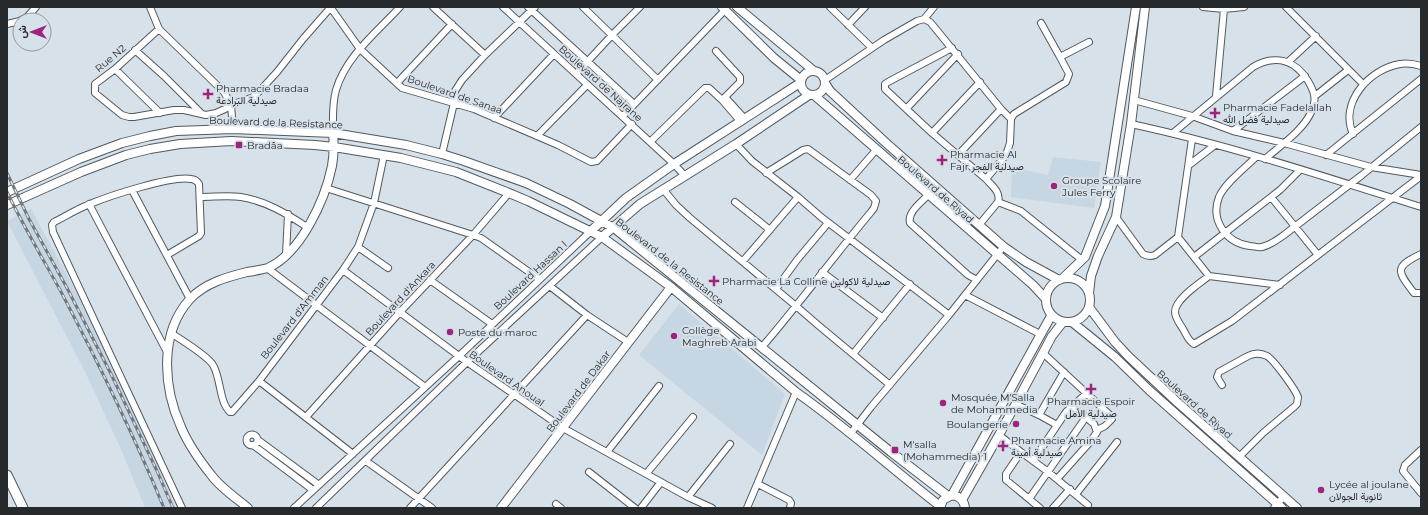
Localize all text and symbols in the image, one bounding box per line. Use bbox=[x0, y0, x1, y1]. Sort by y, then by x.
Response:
north arrow bbox=[12, 12, 52, 52]
text: ش bbox=[15, 25, 29, 39]
street label: Rue N2 bbox=[92, 41, 129, 75]
street label: Boulevard de Najrane bbox=[556, 42, 645, 124]
street label: Boulevard de Sanaa bbox=[406, 72, 504, 117]
place label: Pharmacie Bradaa صيدلية البرادعة bbox=[216, 82, 309, 107]
marker: Pharmacie Bradaa صيدلية البرادعة bbox=[203, 89, 213, 99]
place label: Pharmacie Fadelallah صيدلية فضل الله bbox=[1223, 101, 1332, 126]
marker: Pharmacie Fadelallah صيدلية فضل الله bbox=[1210, 108, 1220, 118]
street label: Boulevard de la Resistance bbox=[209, 114, 343, 131]
place label: Bradâa bbox=[247, 139, 283, 152]
marker: Bradâa bbox=[234, 140, 244, 150]
place label: Pharmacie Al Fajr صيدلية الفجر bbox=[950, 148, 1024, 173]
street label: Boulevard de Riyad bbox=[895, 153, 976, 226]
marker: Pharmacie Al Fajr صيدلية الفجر bbox=[937, 155, 947, 165]
place label: Groupe Scolaire Jules Ferry bbox=[1061, 174, 1141, 199]
marker: Groupe Scolaire Jules Ferry bbox=[1049, 181, 1059, 191]
street label: Boulevard de la Resistance bbox=[613, 215, 727, 308]
street label: Boulevard Hassan I bbox=[491, 238, 570, 313]
street label: Boulevard d'Ankara bbox=[362, 258, 438, 338]
street label: Boulevard d'Amman bbox=[258, 273, 331, 362]
place label: Pharmacie La Colline صيدلية لاكولين bbox=[722, 275, 890, 288]
marker: Pharmacie La Colline صيدلية لاكولين bbox=[709, 276, 719, 286]
place label: Collège Maghreb Arabi bbox=[682, 324, 757, 349]
place label: Poste du maroc bbox=[458, 326, 538, 339]
marker: Poste du maroc bbox=[445, 327, 455, 337]
marker: Collège Maghreb Arabi bbox=[669, 331, 679, 341]
street label: Boulevard Anoual bbox=[467, 348, 547, 409]
street label: Boulevard de Dakar bbox=[543, 348, 613, 435]
street label: Boulevard de Riyad bbox=[1154, 367, 1235, 442]
marker: Pharmacie Espoir صيدلية الأمل bbox=[1086, 384, 1096, 394]
place label: Mosquée M'Salla de Mohammedia bbox=[951, 391, 1038, 416]
place label: Pharmacie Espoir صيدلية الأمل bbox=[1047, 395, 1135, 420]
marker: Mosquée M'Salla de Mohammedia bbox=[938, 398, 948, 408]
place label: Boulangerie bbox=[947, 418, 1008, 431]
marker: Boulangerie bbox=[1011, 419, 1021, 429]
place label: Pharmacie Amina صيدلية أمينة bbox=[1011, 434, 1101, 459]
place label: M'salla (Mohammedia) 1 bbox=[903, 438, 987, 463]
marker: Pharmacie Amina صيدلية أمينة bbox=[998, 441, 1008, 451]
marker: M'salla (Mohammedia) 1 bbox=[890, 445, 900, 455]
place label: Lycée al joulane ثانوية الجولان bbox=[1329, 478, 1409, 503]
marker: Lycée al joulane ثانوية الجولان bbox=[1316, 485, 1326, 495]

